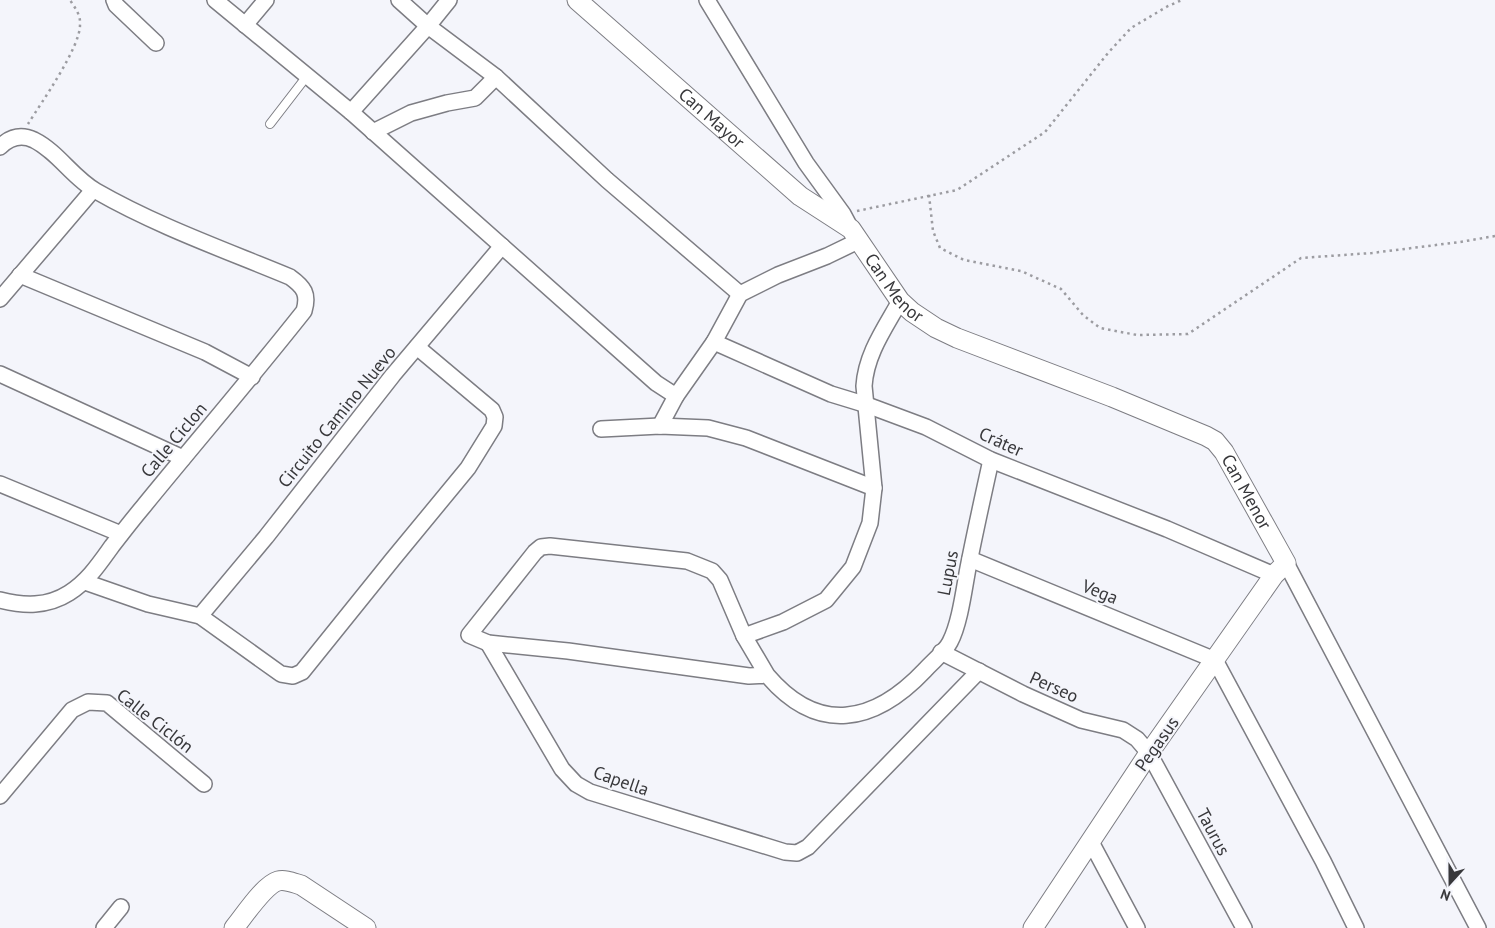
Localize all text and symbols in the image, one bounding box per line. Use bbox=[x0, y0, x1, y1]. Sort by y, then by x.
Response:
street label: Can Mayor bbox=[674, 82, 750, 153]
street label: Can Menor bbox=[860, 249, 928, 327]
street label: Circuito Camino Nuevo bbox=[272, 341, 401, 492]
street label: Calle Ciclon bbox=[135, 397, 212, 482]
street label: Cráter bbox=[975, 422, 1027, 461]
street label: Can Menor bbox=[1217, 450, 1277, 533]
street label: Lupus bbox=[932, 548, 963, 598]
street label: Vega bbox=[1078, 574, 1122, 609]
street label: Perseo bbox=[1026, 666, 1082, 707]
street label: Calle Ciclón bbox=[112, 683, 198, 758]
street label: Pegasus bbox=[1129, 712, 1184, 776]
street label: Capella bbox=[590, 760, 652, 801]
street label: Taurus bbox=[1192, 804, 1235, 859]
north arrow bbox=[1425, 858, 1475, 908]
text: N bbox=[1438, 885, 1453, 905]

